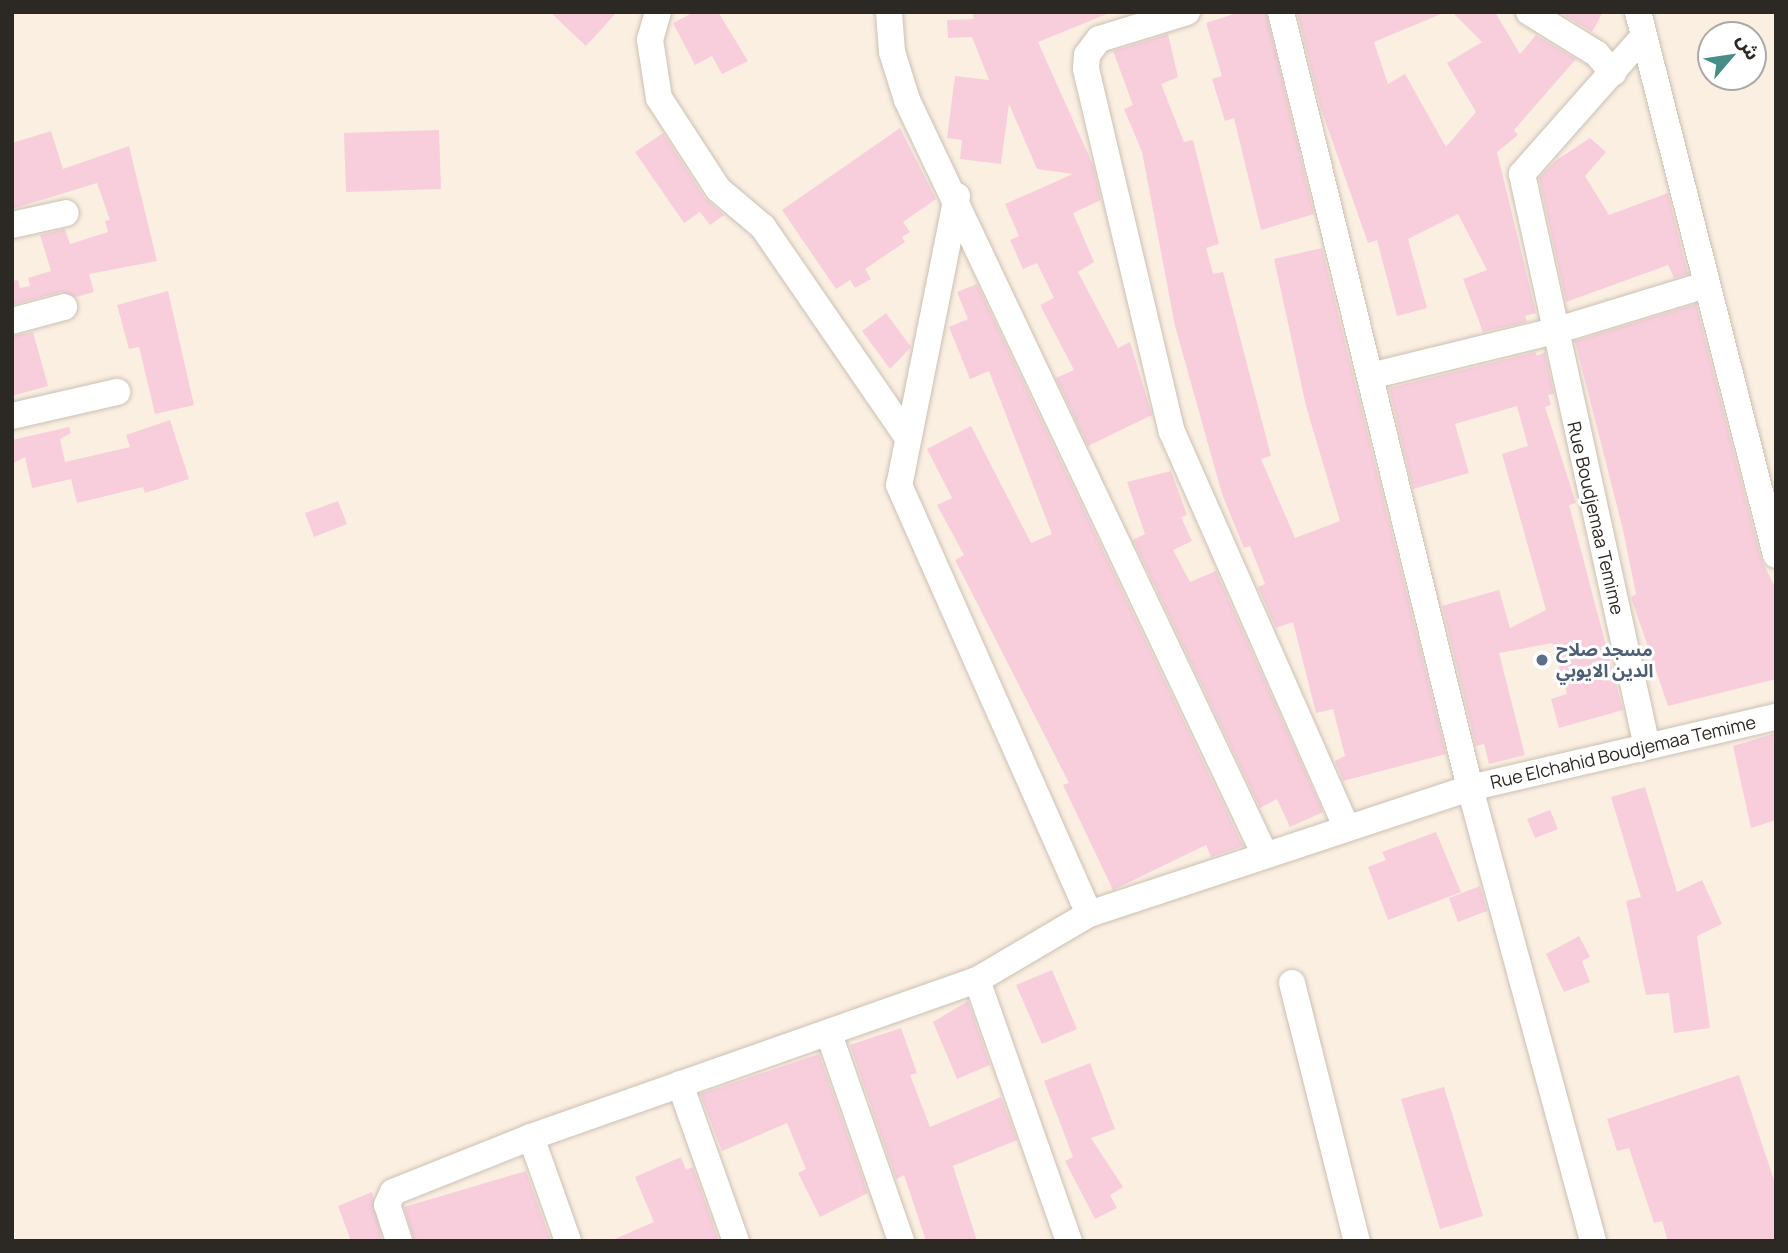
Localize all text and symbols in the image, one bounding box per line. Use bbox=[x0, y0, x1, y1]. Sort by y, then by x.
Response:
north arrow bbox=[1697, 21, 1767, 91]
text: ش bbox=[1731, 29, 1766, 64]
street label: Rue Boudjemaa Temime bbox=[1563, 419, 1629, 617]
place label: مسجد صلاح الدين الايوبي bbox=[1556, 639, 1653, 682]
marker: مسجد صلاح الدين الايوبي bbox=[1534, 652, 1550, 668]
street label: Rue Elchahid Boudjemaa Temime bbox=[1488, 711, 1758, 793]

